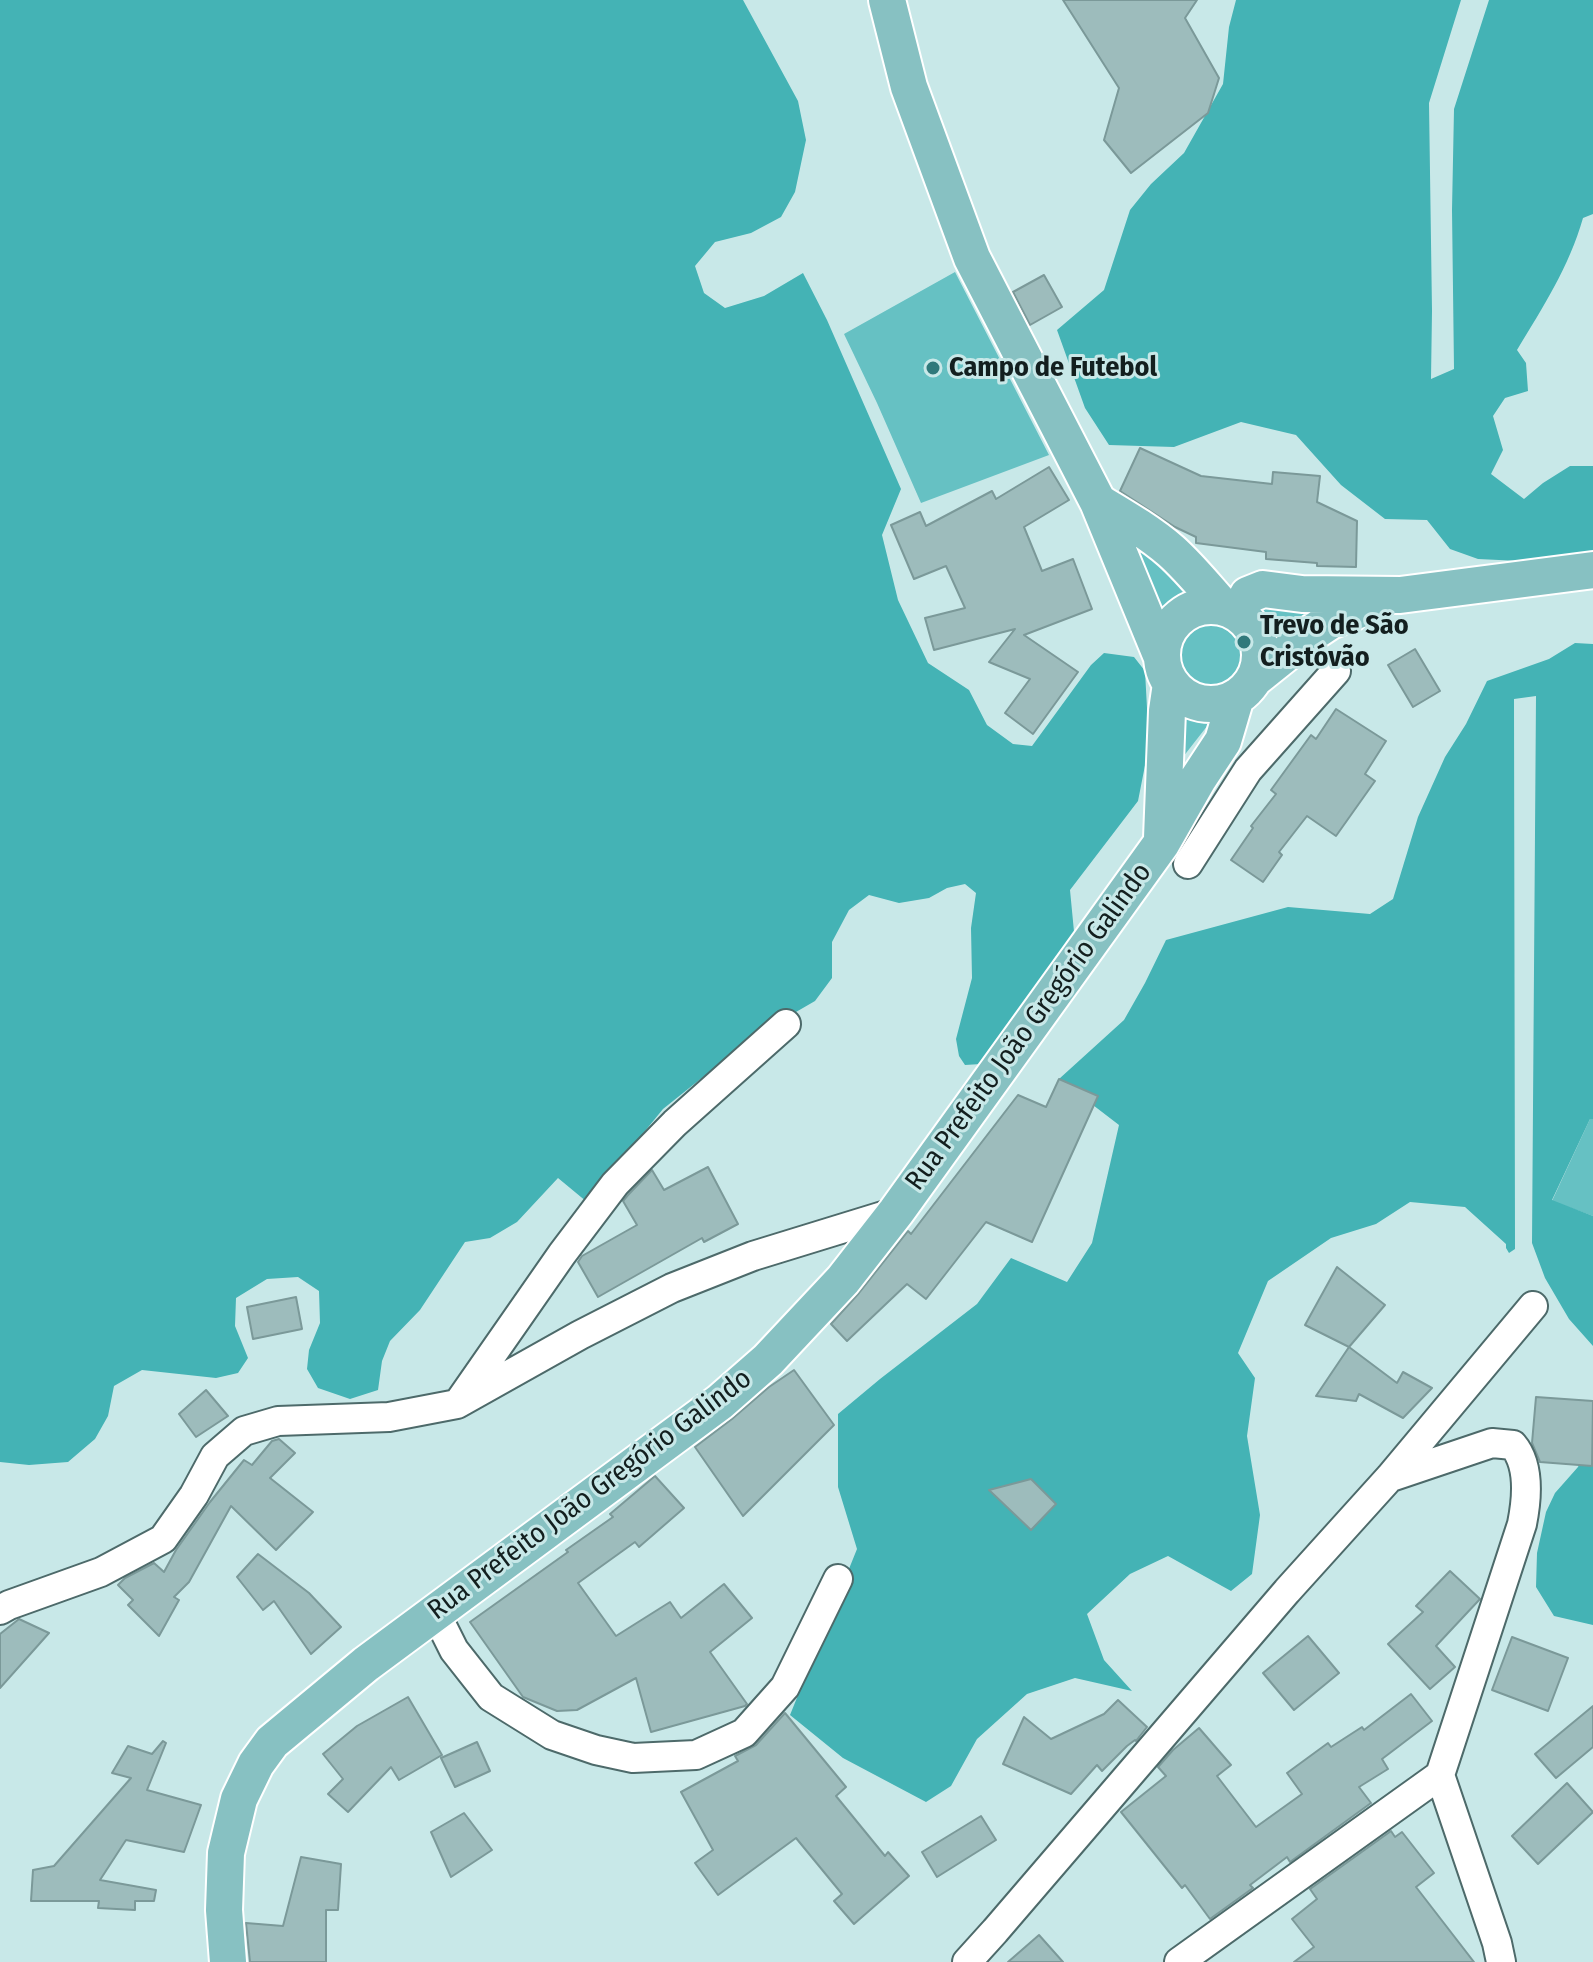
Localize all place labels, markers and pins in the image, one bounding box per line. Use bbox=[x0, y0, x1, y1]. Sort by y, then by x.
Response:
place label: Campo de Futebol bbox=[949, 351, 1157, 385]
marker: Campo de Futebol bbox=[924, 359, 942, 377]
place label: Trevo de São Cristóvão bbox=[1260, 609, 1409, 675]
marker: Trevo de São Cristóvão bbox=[1235, 633, 1253, 651]

